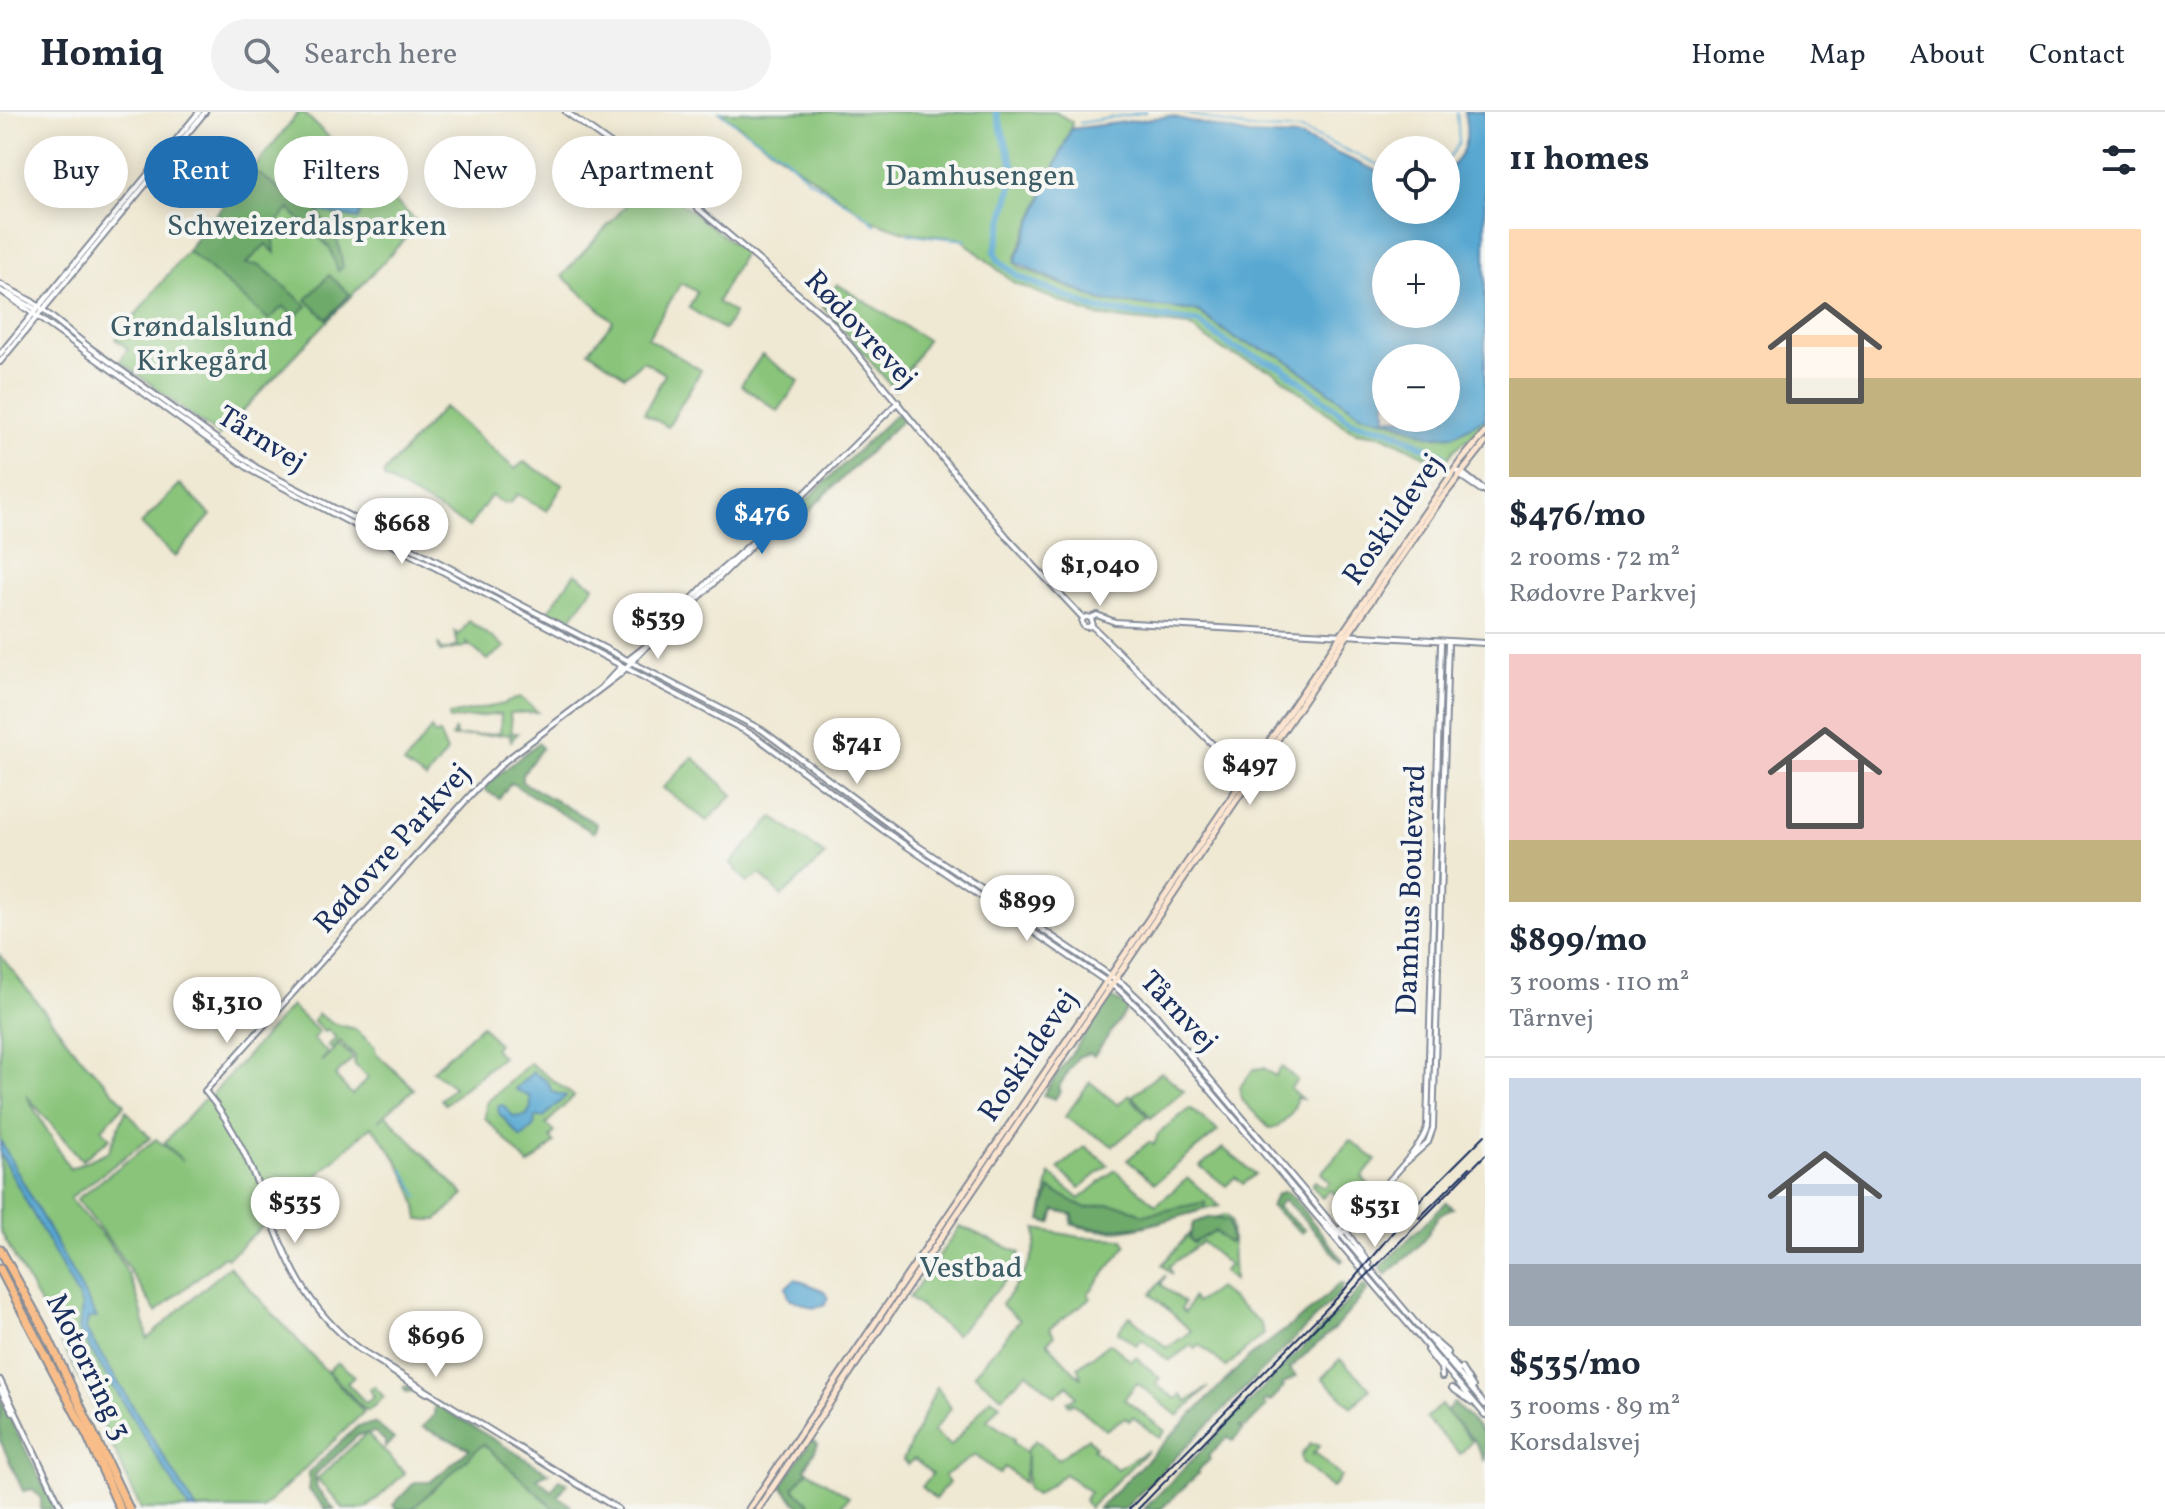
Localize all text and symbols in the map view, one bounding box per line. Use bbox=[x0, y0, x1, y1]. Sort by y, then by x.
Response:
search box bbox=[211, 19, 771, 91]
text: Homiq bbox=[40, 29, 163, 82]
icon: search bbox=[239, 33, 283, 77]
text: Search here bbox=[303, 34, 457, 76]
text: Home bbox=[1691, 36, 1765, 75]
text: Map bbox=[1809, 36, 1865, 75]
text: About bbox=[1909, 36, 1985, 75]
text: Contact bbox=[2029, 36, 2125, 75]
chip: Buy bbox=[24, 136, 128, 208]
chip: Rent bbox=[144, 136, 258, 208]
chip: Filters bbox=[274, 136, 408, 208]
chip: New bbox=[424, 136, 536, 208]
chip: Apartment bbox=[552, 136, 742, 208]
map controls bbox=[1372, 136, 1460, 432]
button: locate bbox=[1372, 136, 1460, 224]
text: 11 homes bbox=[1509, 137, 1649, 184]
icon: filters bbox=[2097, 138, 2141, 182]
park label: Damhusengen bbox=[885, 156, 1075, 198]
park label: Schweizerdalsparken bbox=[167, 206, 447, 248]
button: + bbox=[1372, 240, 1460, 328]
street label: Rødovrevej bbox=[794, 261, 926, 399]
icon: home bbox=[1753, 281, 1897, 425]
park label: Grøndalslund Kirkegård bbox=[111, 307, 293, 383]
button: − bbox=[1372, 344, 1460, 432]
street label: Tårnvej bbox=[208, 396, 314, 484]
street label: Roskildevej bbox=[1333, 446, 1455, 594]
pin: $476 bbox=[715, 488, 809, 556]
text: $476/mo bbox=[1509, 493, 1646, 540]
text: $476 bbox=[734, 496, 790, 532]
pin: $668 bbox=[355, 498, 449, 566]
text: $668 bbox=[373, 506, 431, 542]
pin: $1,040 bbox=[1035, 540, 1165, 608]
text: 2 rooms · 72 m² bbox=[1509, 540, 1680, 576]
text: $1,040 bbox=[1060, 548, 1140, 584]
text: Rødovre Parkvej bbox=[1509, 576, 1697, 612]
pin: $539 bbox=[611, 593, 705, 661]
text: $539 bbox=[631, 601, 685, 637]
icon: home bbox=[1753, 706, 1897, 850]
pin: $741 bbox=[810, 718, 904, 786]
text: $741 bbox=[831, 726, 883, 762]
pin: $497 bbox=[1203, 739, 1297, 807]
text: $497 bbox=[1222, 747, 1278, 783]
street label: Rødovre Parkvej bbox=[305, 754, 481, 944]
street label: Damhus Boulevard bbox=[1387, 763, 1437, 1017]
pin: $899 bbox=[980, 875, 1074, 943]
text: $899 bbox=[998, 883, 1056, 919]
text: $899/mo bbox=[1509, 918, 1647, 965]
street label: Tårnvej bbox=[1129, 962, 1227, 1062]
text: 3 rooms · 110 m² bbox=[1509, 965, 1689, 1001]
pin: $1,310 bbox=[162, 977, 292, 1045]
street label: Roskildevej bbox=[969, 981, 1089, 1131]
text: $1,310 bbox=[191, 985, 263, 1021]
text: Tårnvej bbox=[1509, 1001, 1594, 1037]
icon: home bbox=[1753, 1130, 1897, 1274]
pin: $535 bbox=[248, 1177, 342, 1245]
pin: $531 bbox=[1328, 1181, 1422, 1249]
text: $535 bbox=[269, 1185, 321, 1221]
text: $531 bbox=[1350, 1189, 1400, 1225]
park label: Vestbad bbox=[919, 1248, 1023, 1290]
street label: Motorring 3 bbox=[34, 1287, 142, 1447]
pin: $696 bbox=[389, 1311, 483, 1379]
text: $696 bbox=[407, 1319, 465, 1355]
text: $535/mo bbox=[1509, 1342, 1641, 1389]
text: 3 rooms · 89 m² bbox=[1509, 1389, 1680, 1425]
text: Korsdalsvej bbox=[1509, 1425, 1641, 1461]

